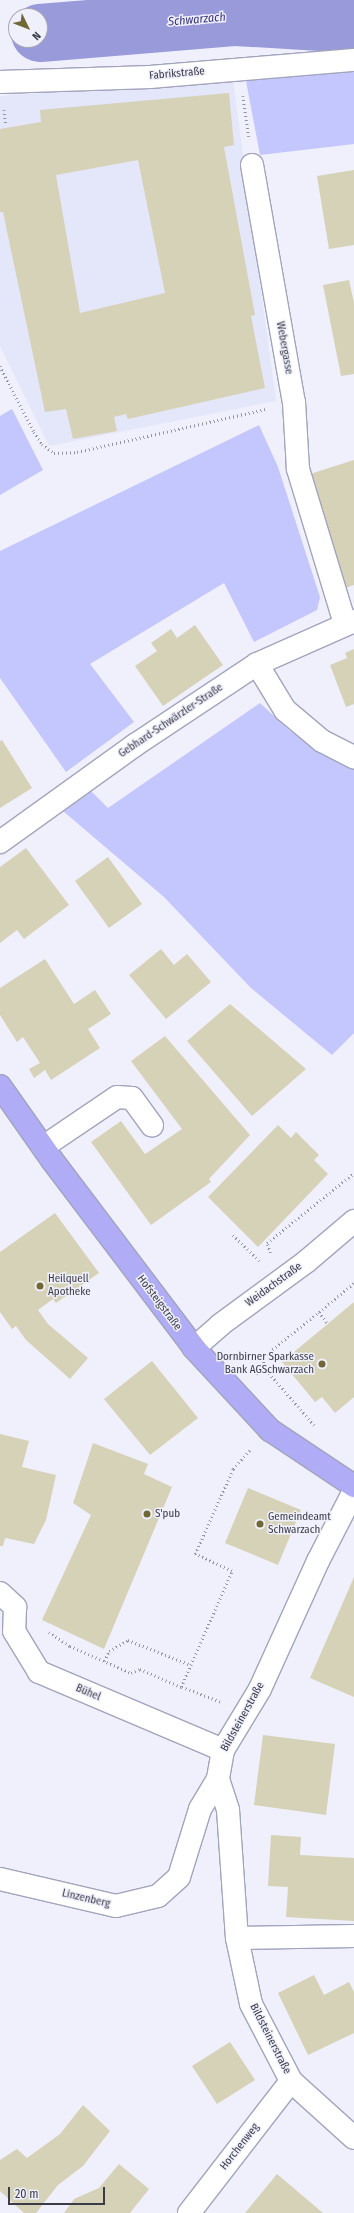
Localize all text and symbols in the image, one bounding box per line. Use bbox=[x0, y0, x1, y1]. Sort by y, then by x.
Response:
north arrow bbox=[8, 8, 48, 48]
water label: Schwarzach bbox=[168, 10, 226, 30]
text: N bbox=[29, 29, 43, 43]
street label: Fabrikstraße bbox=[149, 65, 205, 83]
street label: Webergasse bbox=[273, 320, 295, 376]
street label: Gebhard-Schwärzler-Straße bbox=[116, 681, 226, 761]
street label: Weidachstraße bbox=[243, 1260, 305, 1310]
place label: Heilquell Apotheke bbox=[48, 1273, 91, 1299]
street label: Hofsteigstraße bbox=[134, 1273, 184, 1333]
marker: Heilquell Apotheke bbox=[35, 1281, 45, 1291]
place label: Dornbirner Sparkasse Bank AGSchwarzach bbox=[217, 1351, 314, 1377]
marker: Dornbirner Sparkasse Bank AGSchwarzach bbox=[317, 1359, 327, 1369]
place label: S'pub bbox=[155, 1507, 180, 1521]
marker: S'pub bbox=[142, 1509, 152, 1519]
place label: Gemeindeamt Schwarzach bbox=[268, 1511, 331, 1537]
marker: Gemeindeamt Schwarzach bbox=[255, 1519, 265, 1529]
street label: Bildsteinerstraße bbox=[218, 1680, 268, 1754]
street label: Bühel bbox=[73, 1682, 103, 1704]
street label: Linzenberg bbox=[61, 1887, 111, 1911]
street label: Bildsteinerstraße bbox=[247, 2002, 293, 2076]
street label: Horchenweg bbox=[218, 2121, 262, 2173]
scale bar bbox=[10, 2179, 107, 2205]
text: 20 m bbox=[15, 2187, 39, 2201]

